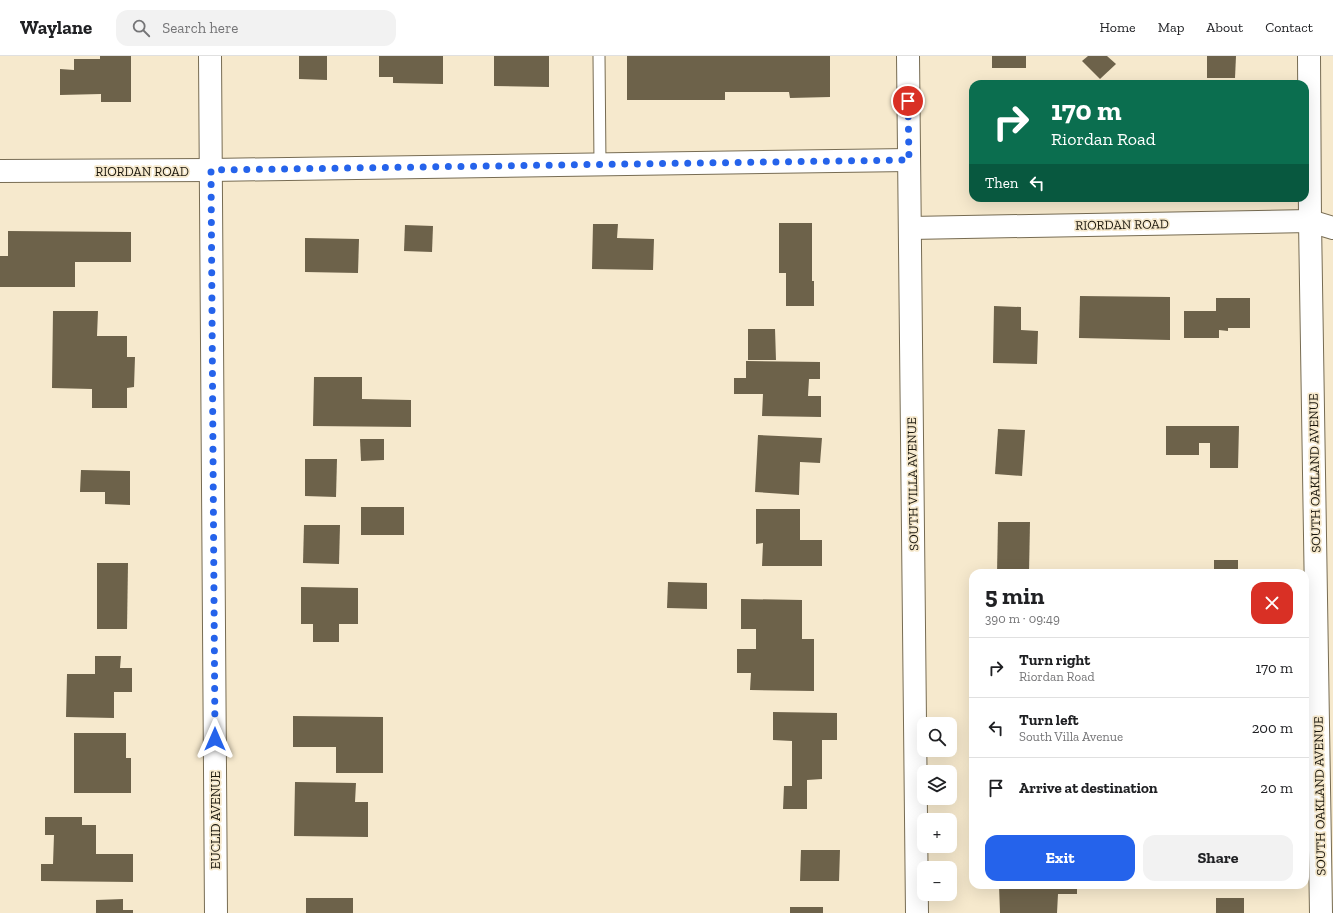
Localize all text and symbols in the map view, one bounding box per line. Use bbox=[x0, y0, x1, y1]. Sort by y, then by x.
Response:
search box bbox=[116, 10, 396, 46]
text: Waylane bbox=[20, 16, 92, 39]
icon: search bbox=[130, 17, 152, 39]
text: Search here bbox=[162, 19, 238, 37]
text: Home bbox=[1100, 19, 1136, 36]
text: Map bbox=[1158, 19, 1184, 36]
text: About bbox=[1206, 19, 1243, 36]
text: Contact bbox=[1265, 19, 1313, 36]
pin bbox=[891, 84, 925, 118]
icon: arrive bbox=[897, 90, 919, 112]
text: 170 m bbox=[1051, 94, 1122, 127]
icon: right bbox=[985, 96, 1037, 148]
text: Riordan Road bbox=[1051, 128, 1156, 150]
street label: RIORDAN ROAD bbox=[95, 164, 189, 179]
icon: left bbox=[1026, 172, 1048, 194]
text: Then bbox=[985, 174, 1018, 192]
street label: RIORDAN ROAD bbox=[1075, 216, 1169, 233]
street label: SOUTH OAKLAND AVENUE bbox=[1306, 393, 1323, 553]
street label: SOUTH VILLA AVENUE bbox=[904, 417, 921, 551]
text: 5 min bbox=[985, 581, 1044, 610]
button: close bbox=[1251, 582, 1293, 624]
text: 390 m · 09:49 bbox=[985, 611, 1060, 626]
text: Turn right bbox=[1019, 651, 1090, 669]
icon: right bbox=[985, 657, 1007, 679]
text: 170 m bbox=[1255, 659, 1293, 677]
text: Riordan Road bbox=[1019, 669, 1095, 684]
text: Turn left bbox=[1019, 711, 1079, 729]
street label: SOUTH OAKLAND AVENUE bbox=[1311, 716, 1328, 876]
map controls bbox=[917, 717, 957, 901]
button: search bbox=[917, 717, 957, 757]
icon: left bbox=[985, 717, 1007, 739]
position arrow bbox=[194, 718, 236, 760]
text: 200 m bbox=[1252, 719, 1293, 737]
text: South Villa Avenue bbox=[1019, 729, 1123, 744]
button: layers bbox=[917, 765, 957, 805]
street label: EUCLID AVENUE bbox=[208, 770, 223, 869]
icon: arrive bbox=[985, 777, 1007, 799]
text: Arrive at destination bbox=[1019, 779, 1158, 797]
text: 20 m bbox=[1260, 779, 1293, 797]
button: + bbox=[917, 813, 957, 853]
button: Exit bbox=[985, 835, 1135, 881]
button: Share bbox=[1143, 835, 1293, 881]
button: − bbox=[917, 861, 957, 901]

